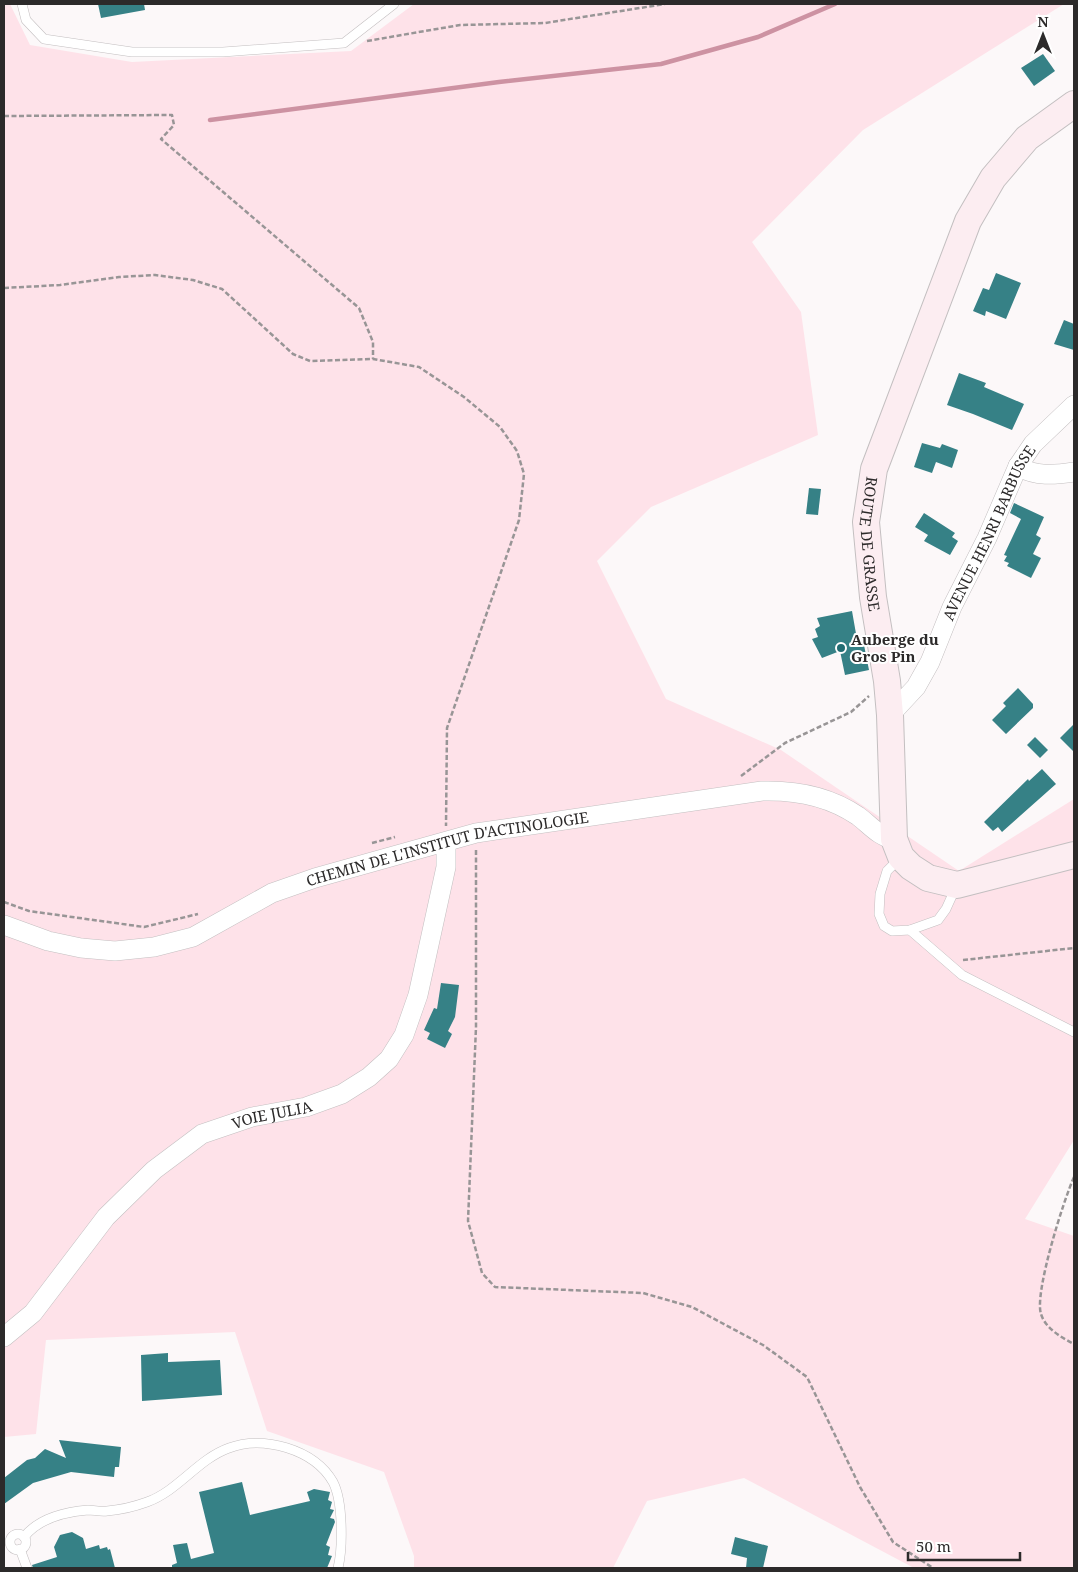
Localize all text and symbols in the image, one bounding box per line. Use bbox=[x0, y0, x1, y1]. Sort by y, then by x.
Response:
north arrow bbox=[1018, 10, 1068, 60]
text: N bbox=[1037, 12, 1049, 31]
street label: AVENUE HENRI BARBUSSE bbox=[938, 441, 1039, 623]
street label: ROUTE DE GRASSE bbox=[855, 475, 885, 613]
place label: Auberge du Gros Pin bbox=[851, 629, 939, 666]
marker: Auberge du Gros Pin bbox=[835, 642, 847, 654]
street label: CHEMIN DE L'INSTITUT D'ACTINOLOGIE bbox=[303, 807, 590, 890]
street label: VOIE JULIA bbox=[229, 1096, 315, 1133]
scale bar bbox=[908, 1530, 1020, 1562]
text: 50 m bbox=[916, 1536, 951, 1556]

